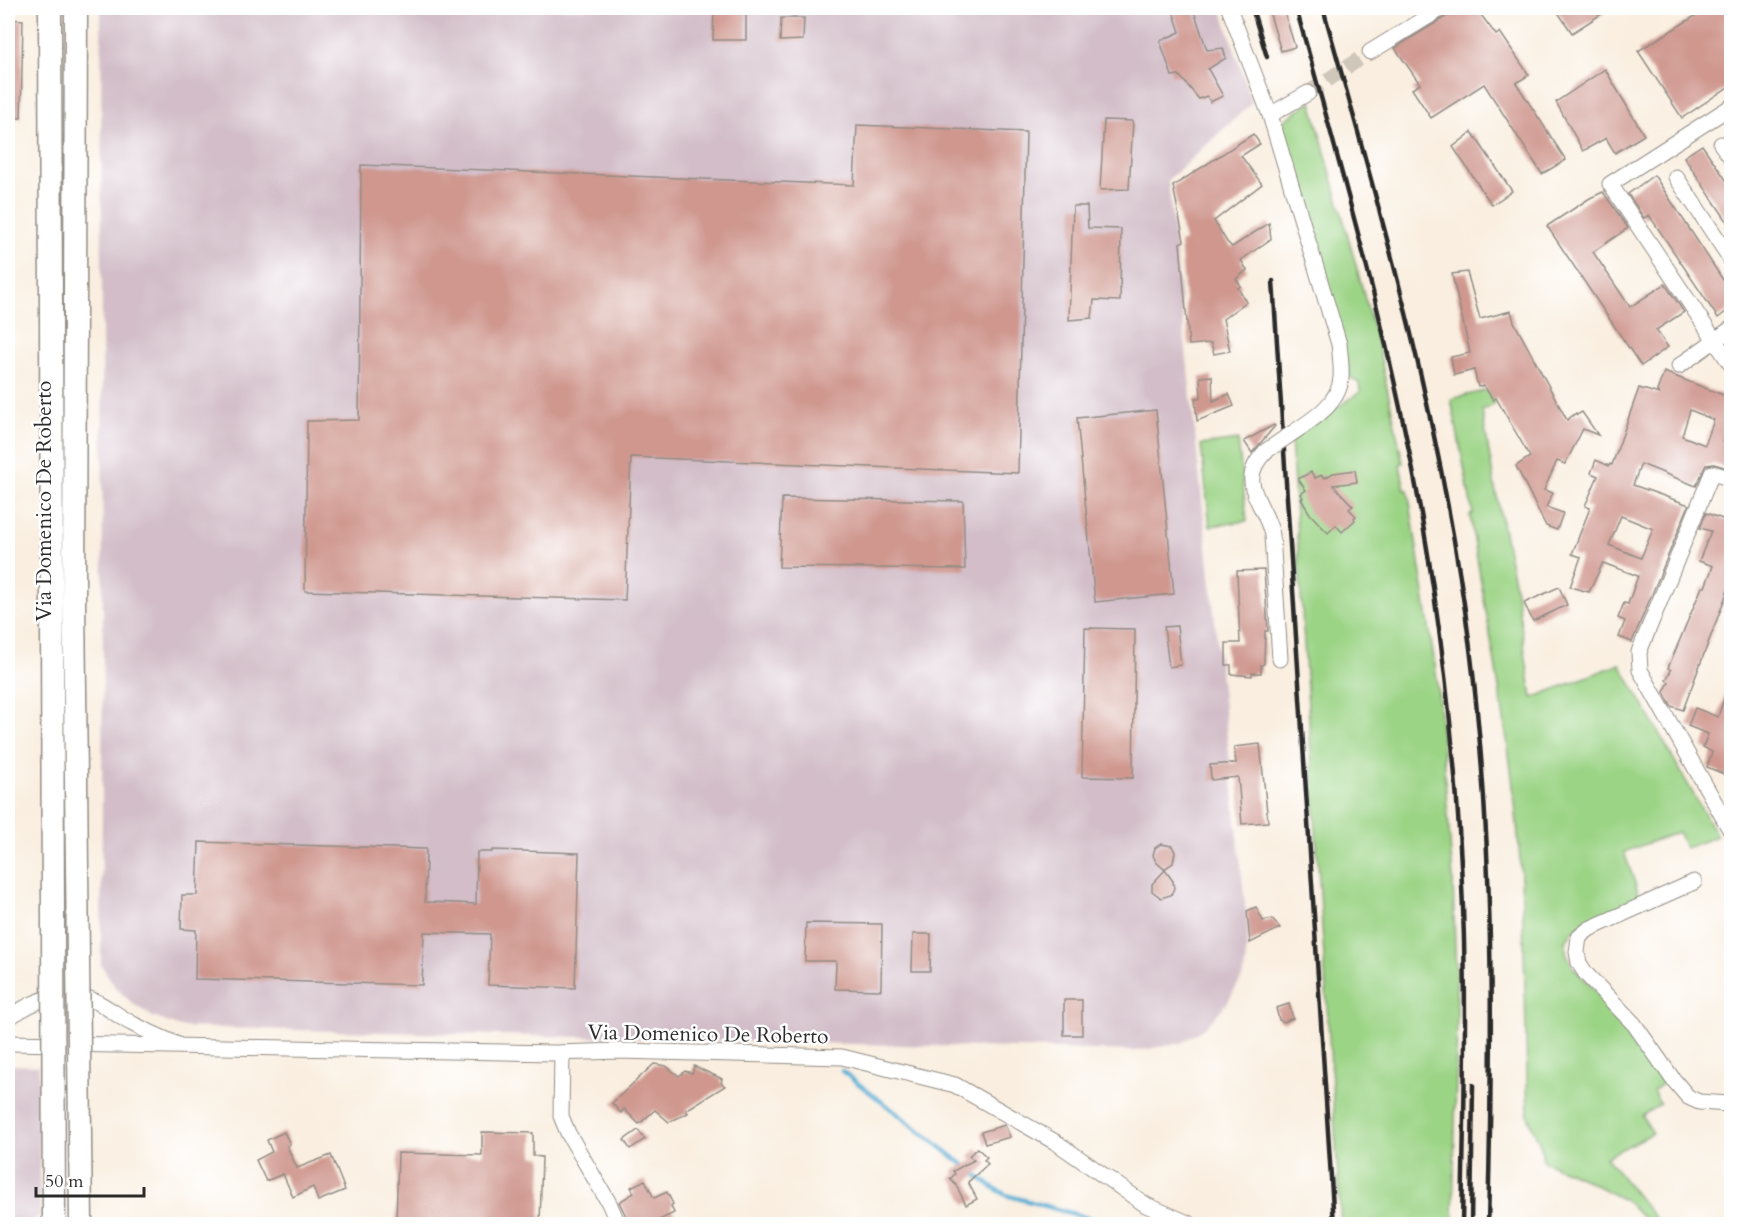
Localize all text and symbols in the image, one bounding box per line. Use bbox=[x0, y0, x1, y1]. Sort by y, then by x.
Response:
street label: Via Domenico De Roberto bbox=[30, 381, 59, 621]
street label: Via Domenico De Roberto bbox=[587, 1018, 829, 1051]
scale bar bbox=[36, 1160, 144, 1198]
text: 50 m bbox=[45, 1169, 84, 1194]

